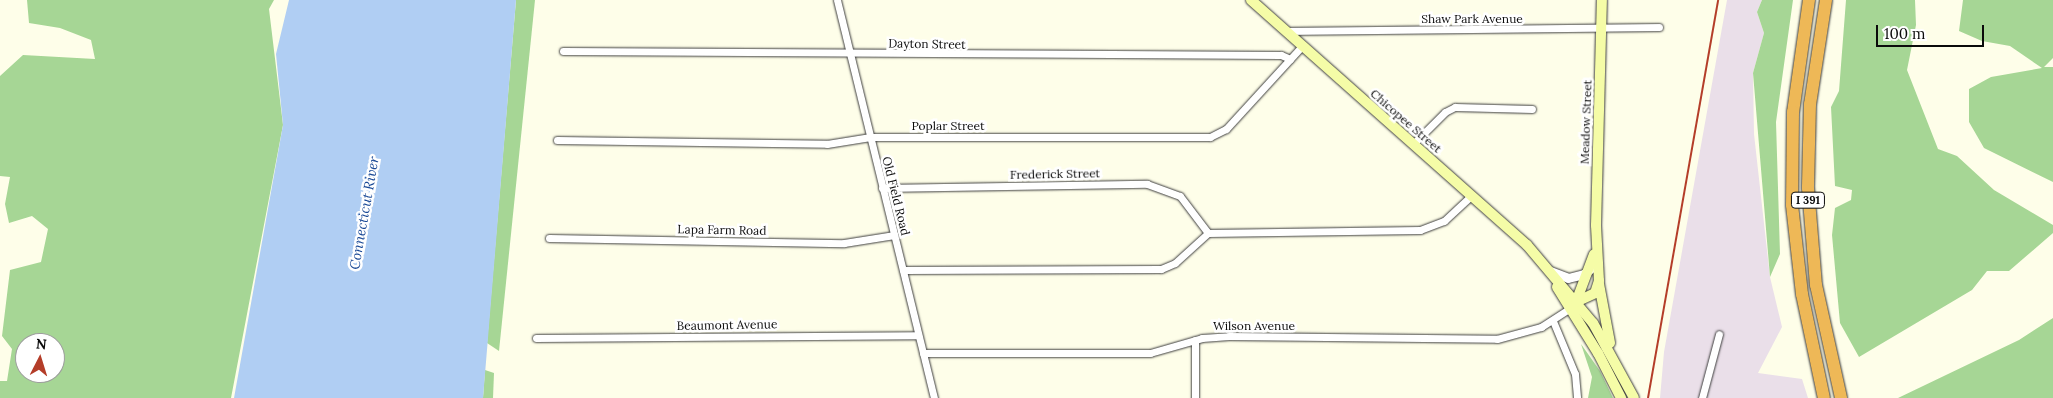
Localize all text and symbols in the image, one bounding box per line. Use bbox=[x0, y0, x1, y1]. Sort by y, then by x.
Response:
street label: Shaw Park Avenue bbox=[1421, 12, 1523, 26]
scale bar bbox=[1878, 15, 1986, 47]
text: 100 m bbox=[1884, 24, 1925, 43]
street label: Dayton Street bbox=[888, 36, 966, 52]
street label: Meadow Street bbox=[1577, 80, 1595, 164]
street label: Chicopee Street bbox=[1367, 86, 1445, 156]
street label: Poplar Street bbox=[911, 119, 985, 133]
water label: Connecticut River bbox=[346, 155, 382, 271]
street label: Old Field Road bbox=[879, 155, 913, 237]
street label: Frederick Street bbox=[1010, 166, 1100, 182]
road number: I 391 bbox=[1790, 192, 1826, 208]
street label: Lapa Farm Road bbox=[677, 222, 767, 238]
street label: Beaumont Avenue bbox=[677, 317, 777, 333]
street label: Wilson Avenue bbox=[1213, 319, 1295, 333]
north arrow bbox=[15, 333, 65, 383]
text: N bbox=[35, 335, 47, 353]

